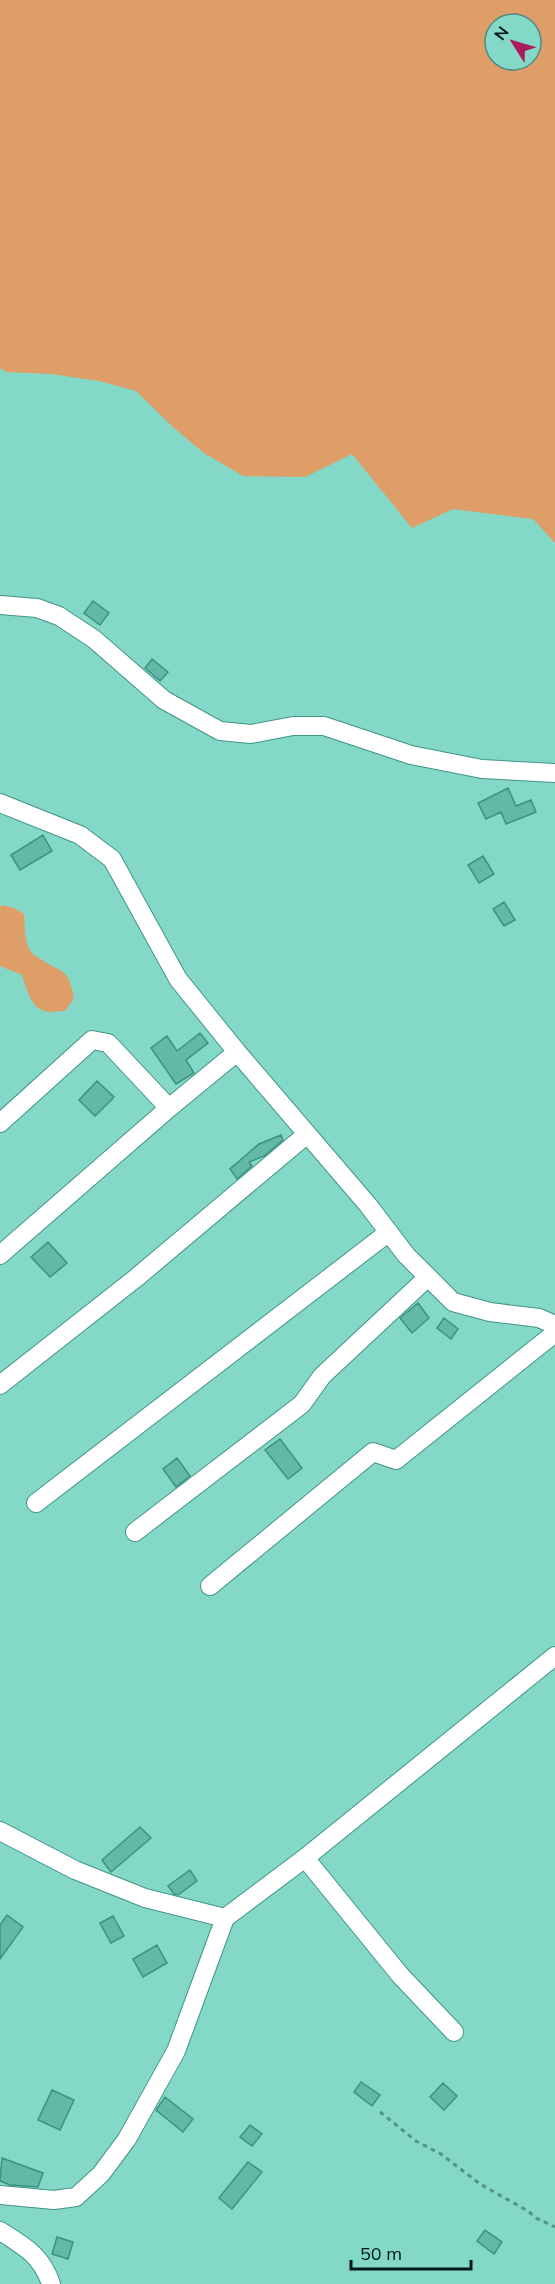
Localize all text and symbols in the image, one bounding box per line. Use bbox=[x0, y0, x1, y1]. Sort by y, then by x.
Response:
north arrow bbox=[483, 12, 543, 72]
text: N bbox=[489, 22, 513, 44]
scale bar bbox=[351, 2233, 471, 2271]
text: 50 m bbox=[360, 2242, 402, 2265]

